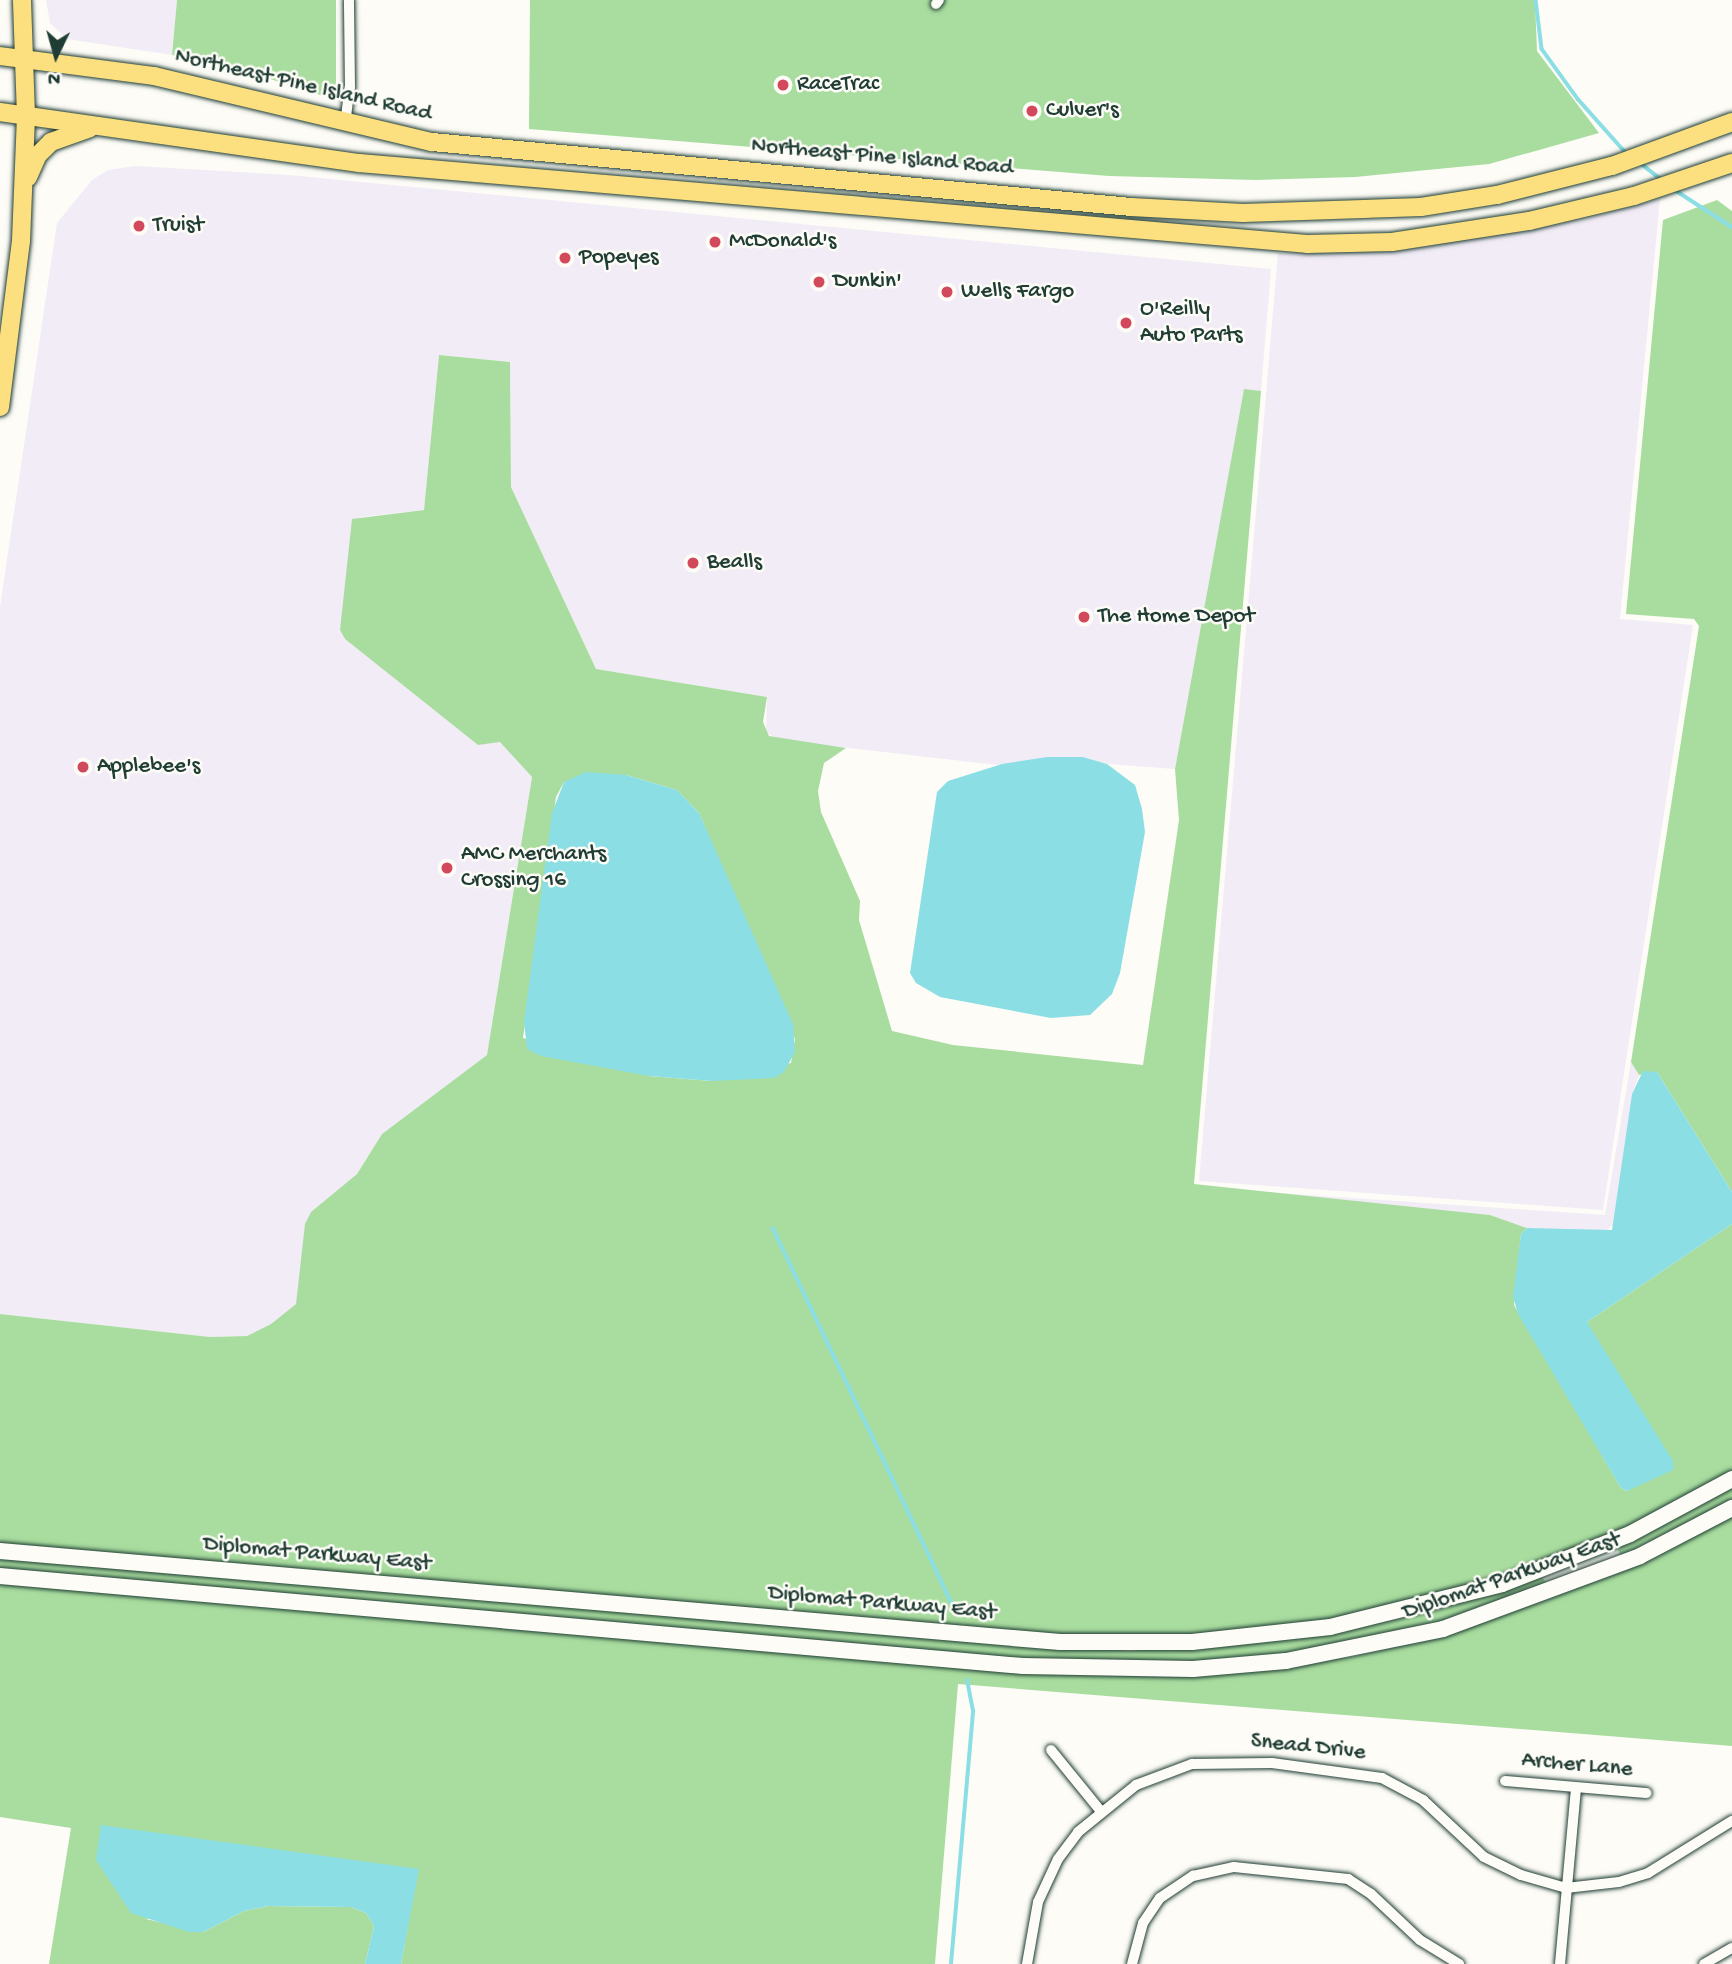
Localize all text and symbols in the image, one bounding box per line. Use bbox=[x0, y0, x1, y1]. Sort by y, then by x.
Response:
north arrow bbox=[21, 21, 91, 91]
street label: Northeast Pine Island Road bbox=[172, 43, 434, 129]
text: N bbox=[47, 65, 61, 89]
place label: RaceTrac bbox=[797, 71, 879, 99]
marker: RaceTrac bbox=[775, 77, 791, 93]
place label: Culver's bbox=[1046, 97, 1119, 125]
marker: Culver's bbox=[1024, 103, 1040, 119]
street label: Northeast Pine Island Road bbox=[750, 133, 1014, 183]
place label: Truist bbox=[153, 212, 204, 240]
marker: Truist bbox=[131, 218, 147, 234]
place label: McDonald's bbox=[729, 228, 836, 256]
marker: McDonald's bbox=[707, 234, 723, 250]
place label: Popeyes bbox=[579, 244, 658, 272]
marker: Popeyes bbox=[557, 250, 573, 266]
place label: Dunkin' bbox=[833, 268, 902, 296]
marker: Dunkin' bbox=[811, 274, 827, 290]
place label: Wells Fargo bbox=[961, 278, 1074, 306]
marker: Wells Fargo bbox=[939, 284, 955, 300]
place label: O'Reilly Auto Parts bbox=[1140, 296, 1243, 350]
marker: O'Reilly Auto Parts bbox=[1118, 315, 1134, 331]
place label: Bealls bbox=[707, 549, 762, 577]
marker: Bealls bbox=[685, 555, 701, 571]
place label: The Home Depot bbox=[1098, 603, 1255, 631]
marker: The Home Depot bbox=[1076, 609, 1092, 625]
place label: Applebee's bbox=[97, 753, 200, 781]
marker: Applebee's bbox=[75, 759, 91, 775]
place label: AMC Merchants Crossing 16 bbox=[461, 841, 606, 895]
marker: AMC Merchants Crossing 16 bbox=[439, 860, 455, 876]
street label: Diplomat Parkway East bbox=[1400, 1527, 1624, 1627]
street label: Diplomat Parkway East bbox=[202, 1531, 432, 1579]
street label: Diplomat Parkway East bbox=[767, 1580, 997, 1628]
street label: Snead Drive bbox=[1249, 1728, 1367, 1768]
street label: Archer Lane bbox=[1520, 1747, 1634, 1785]

